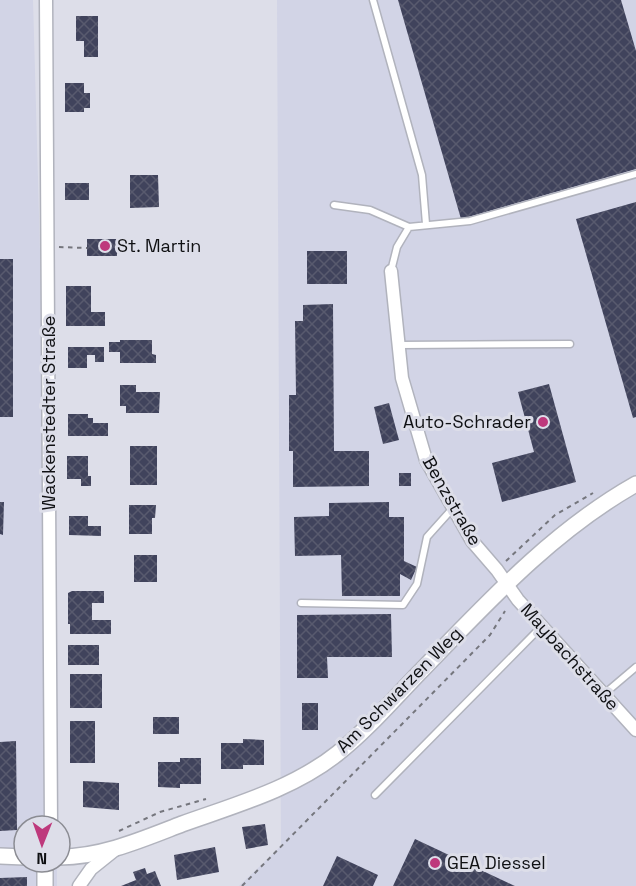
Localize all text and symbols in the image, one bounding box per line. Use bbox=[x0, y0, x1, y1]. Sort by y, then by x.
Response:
place label: St. Martin bbox=[117, 234, 201, 257]
marker: St. Martin bbox=[98, 239, 112, 253]
street label: Wackenstedter Straße bbox=[37, 316, 60, 510]
place label: Auto-Schrader bbox=[403, 410, 531, 433]
marker: Auto-Schrader bbox=[536, 415, 550, 429]
street label: Benzstraße bbox=[418, 452, 487, 550]
street label: Maybachstraße bbox=[516, 598, 625, 715]
street label: Am Schwarzen Weg bbox=[331, 622, 466, 757]
north arrow bbox=[12, 814, 72, 874]
text: N bbox=[36, 848, 47, 869]
place label: GEA Diessel bbox=[447, 851, 546, 874]
marker: GEA Diessel bbox=[428, 856, 442, 870]

